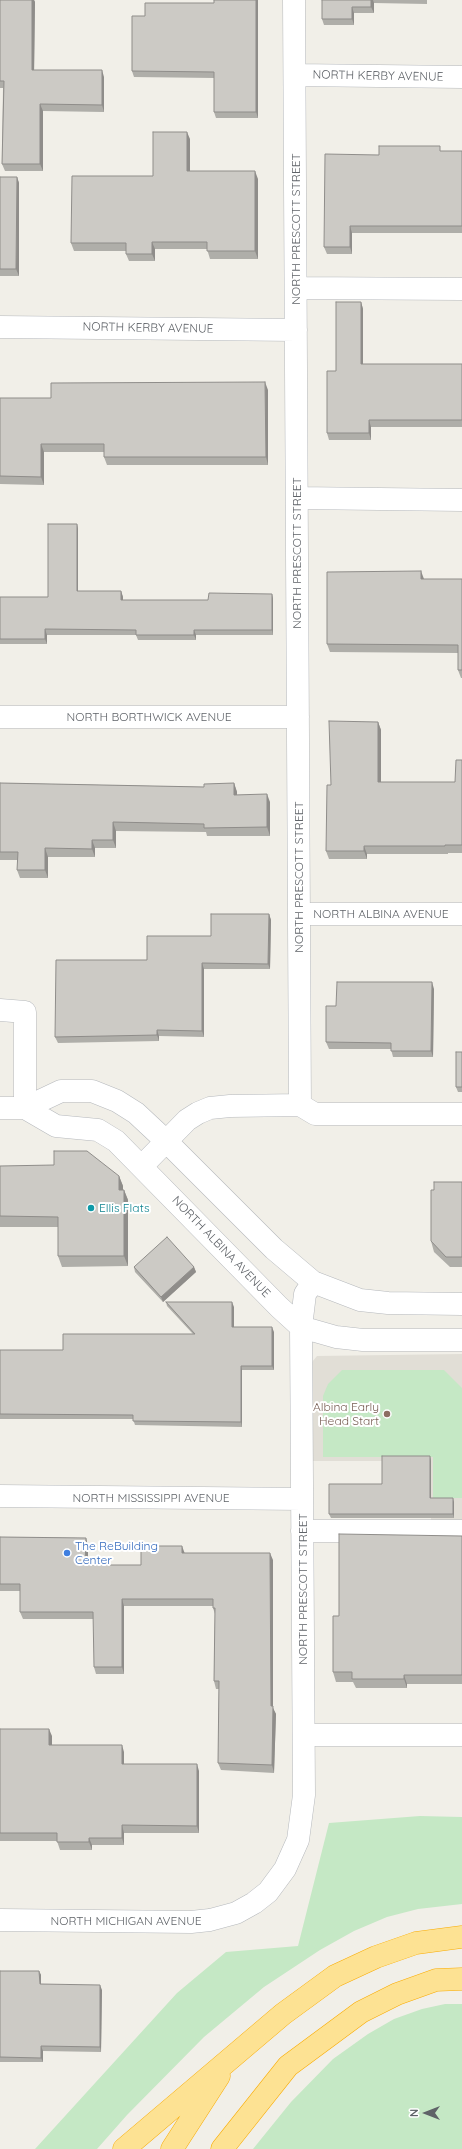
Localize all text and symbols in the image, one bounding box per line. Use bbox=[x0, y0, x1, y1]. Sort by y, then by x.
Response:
street label: NORTH KERBY AVENUE bbox=[312, 68, 444, 84]
street label: NORTH PRESCOTT STREET bbox=[289, 153, 303, 305]
street label: NORTH KERBY AVENUE bbox=[82, 320, 214, 336]
street label: NORTH PRESCOTT STREET bbox=[290, 477, 304, 629]
street label: NORTH BORTHWICK AVENUE bbox=[66, 710, 232, 724]
street label: NORTH PRESCOTT STREET bbox=[292, 801, 306, 953]
street label: NORTH ALBINA AVENUE bbox=[313, 907, 449, 921]
street label: NORTH ALBINA AVENUE bbox=[169, 1193, 273, 1301]
place label: Ellis Flats bbox=[99, 1201, 150, 1215]
marker: Ellis Flats bbox=[86, 1203, 96, 1213]
place label: Albina Early Head Start bbox=[313, 1400, 379, 1428]
marker: Albina Early Head Start bbox=[382, 1409, 392, 1419]
street label: NORTH MISSISSIPPI AVENUE bbox=[73, 1491, 229, 1505]
street label: NORTH PRESCOTT STREET bbox=[296, 1513, 310, 1665]
place label: The ReBuilding Center bbox=[75, 1539, 158, 1567]
marker: The ReBuilding Center bbox=[62, 1548, 72, 1558]
street label: NORTH MICHIGAN AVENUE bbox=[50, 1914, 202, 1928]
north arrow bbox=[406, 2093, 446, 2133]
text: N bbox=[407, 2109, 421, 2117]

